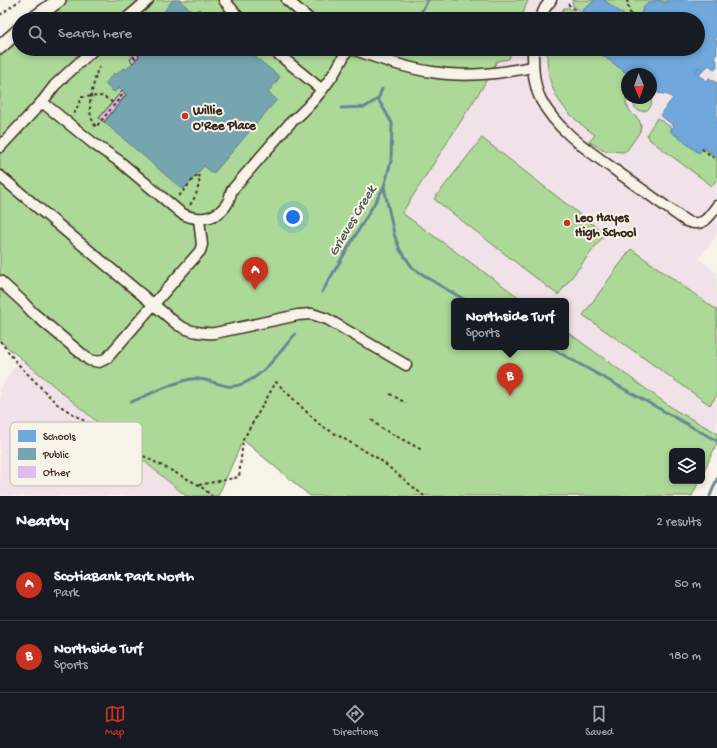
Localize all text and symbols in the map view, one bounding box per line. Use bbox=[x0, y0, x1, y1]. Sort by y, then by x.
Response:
search box bbox=[12, 12, 705, 56]
icon: search bbox=[26, 23, 48, 45]
text: Search here bbox=[58, 25, 132, 43]
north arrow bbox=[621, 68, 657, 104]
place label: Willie O'Ree Place bbox=[192, 104, 257, 134]
marker: Willie O'Ree Place bbox=[180, 111, 190, 121]
water label: Grieves Creek bbox=[325, 181, 382, 260]
your location bbox=[283, 207, 303, 227]
place label: Leo Hayes High School bbox=[575, 211, 637, 241]
marker: Leo Hayes High School bbox=[562, 218, 572, 228]
pin: A bbox=[242, 257, 268, 290]
popup bbox=[451, 298, 569, 350]
text: Northside Turf bbox=[466, 308, 554, 326]
text: Sports bbox=[466, 326, 500, 341]
pin: B bbox=[497, 363, 523, 396]
legend bbox=[10, 422, 142, 486]
text: Schools bbox=[43, 432, 77, 444]
map controls bbox=[669, 448, 705, 484]
button: layers bbox=[669, 448, 705, 484]
text: Public bbox=[42, 450, 70, 462]
text: Other bbox=[43, 468, 71, 480]
text: Nearby bbox=[16, 512, 69, 532]
text: 2 results bbox=[656, 515, 701, 530]
text: ScotiaBank Park North bbox=[54, 568, 194, 586]
text: A bbox=[25, 577, 33, 592]
text: 50 m bbox=[674, 577, 701, 592]
text: Park bbox=[54, 586, 79, 601]
text: Northside Turf bbox=[54, 640, 143, 658]
text: B bbox=[26, 649, 32, 664]
text: 180 m bbox=[669, 649, 701, 664]
text: Sports bbox=[54, 658, 88, 673]
tab: Map bbox=[104, 703, 126, 739]
tab: Directions bbox=[333, 703, 378, 739]
tab: Saved bbox=[585, 703, 613, 739]

